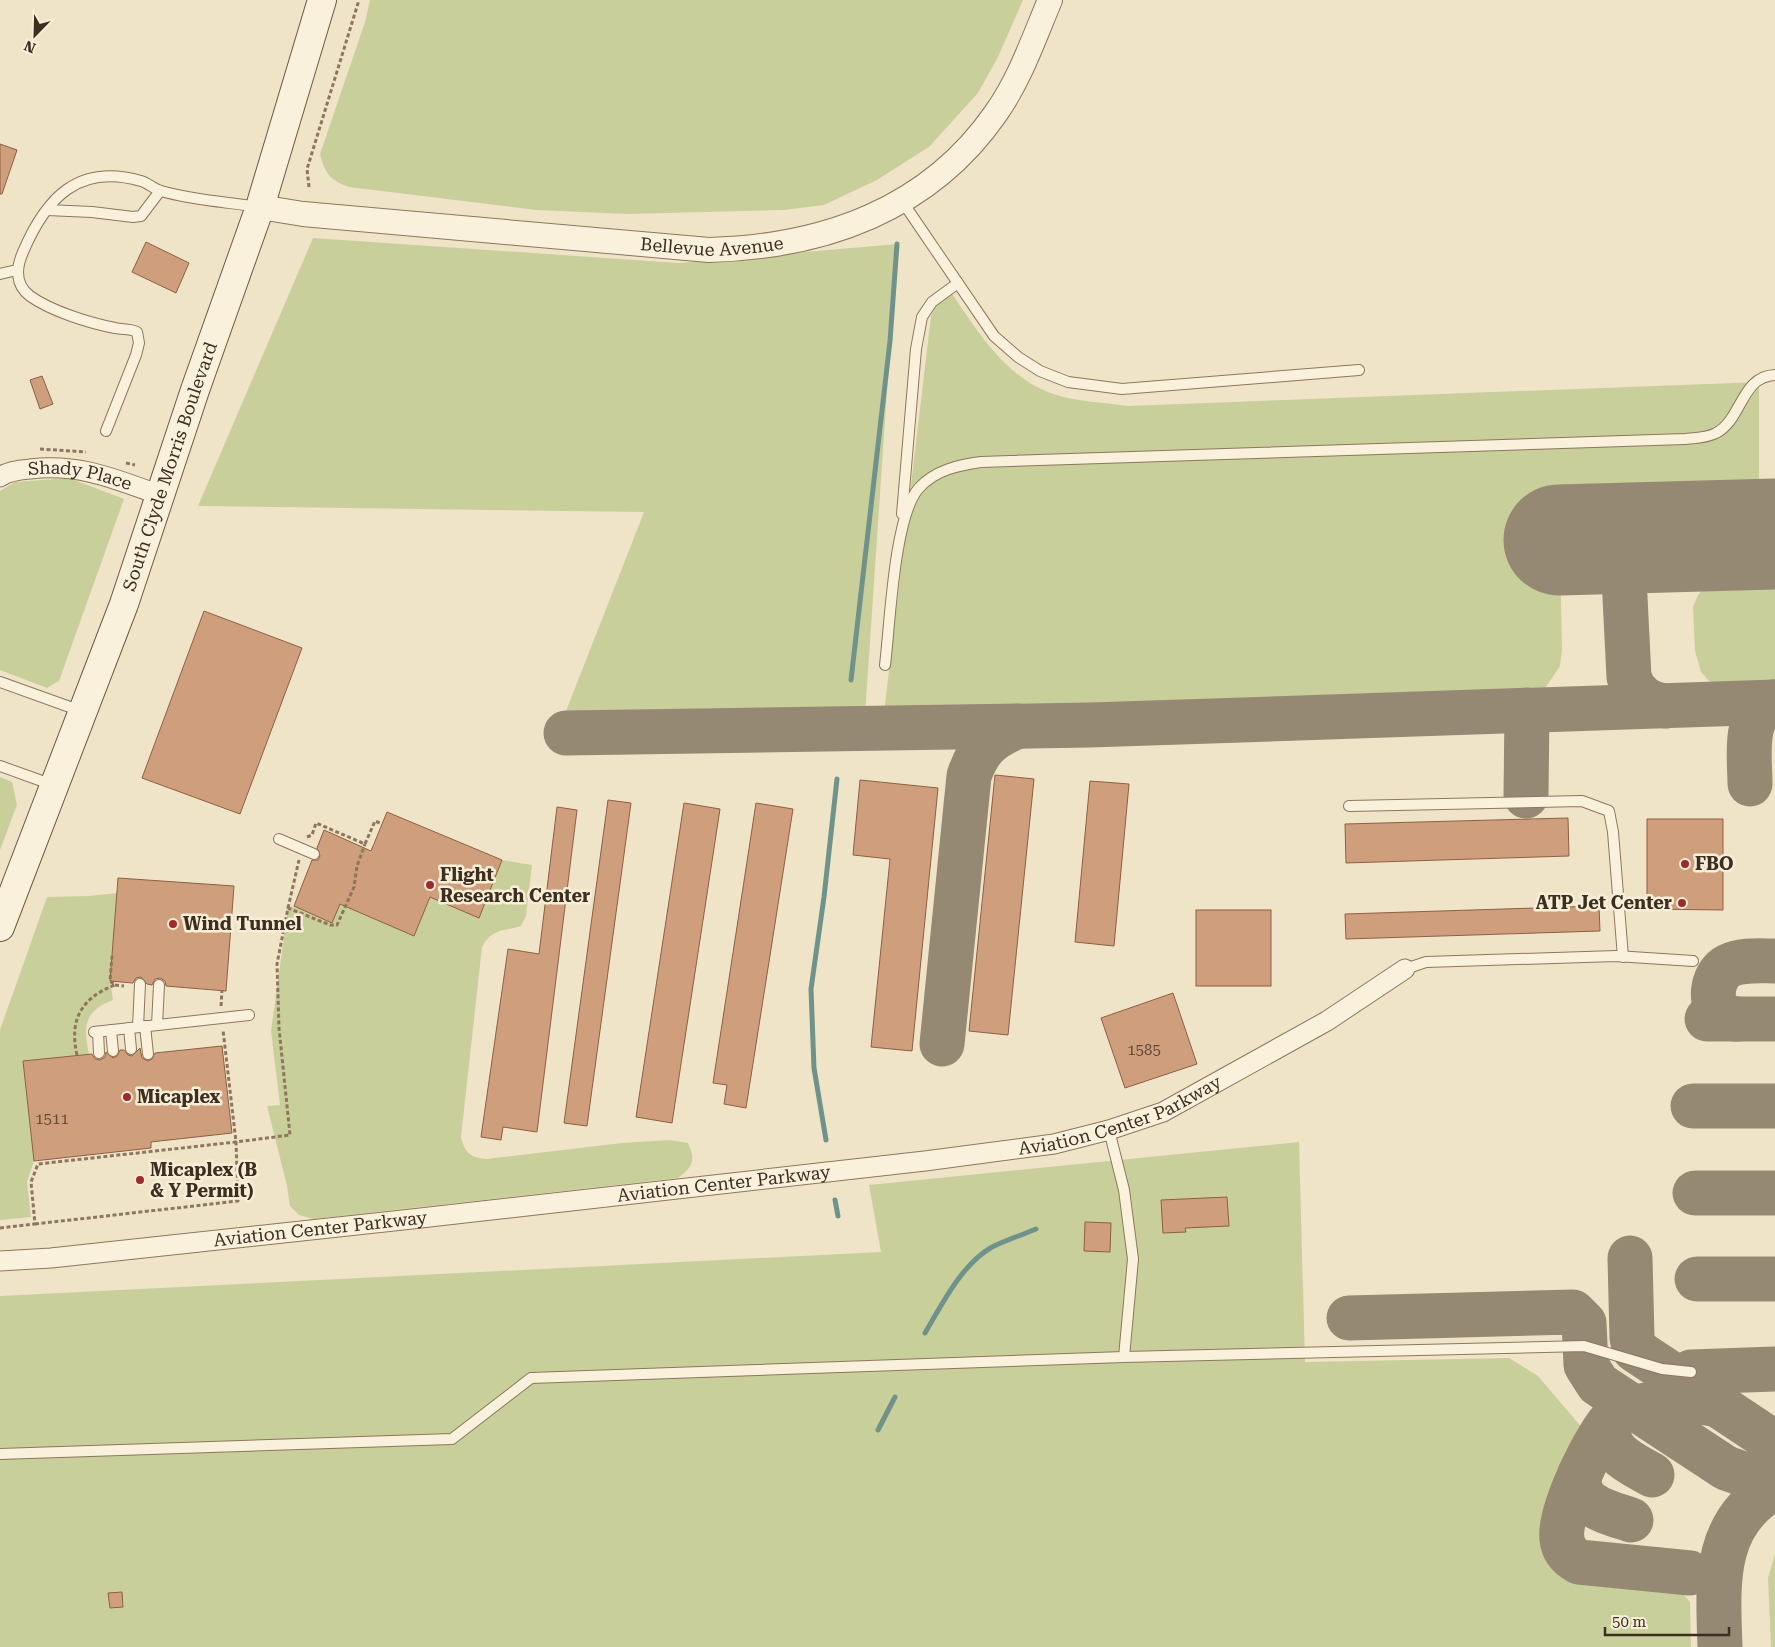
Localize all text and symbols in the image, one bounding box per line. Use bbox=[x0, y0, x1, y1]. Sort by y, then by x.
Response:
north arrow bbox=[10, 10, 60, 60]
text: N bbox=[22, 37, 38, 56]
street label: Bellevue Avenue bbox=[639, 232, 785, 260]
street label: South Clyde Morris Boulevard bbox=[118, 338, 221, 594]
street label: Shady Place bbox=[27, 457, 135, 494]
place label: FBO bbox=[1695, 853, 1734, 874]
marker: FBO bbox=[1679, 858, 1691, 870]
place label: Flight Research Center bbox=[440, 864, 590, 906]
marker: Flight Research Center bbox=[424, 879, 436, 891]
place label: ATP Jet Center bbox=[1536, 892, 1672, 913]
marker: ATP Jet Center bbox=[1676, 897, 1688, 909]
place label: Wind Tunnel bbox=[183, 913, 302, 934]
marker: Wind Tunnel bbox=[167, 918, 179, 930]
house number: 1585 bbox=[1127, 1041, 1161, 1059]
street label: Aviation Center Parkway bbox=[1017, 1071, 1225, 1159]
place label: Micaplex bbox=[137, 1086, 221, 1107]
marker: Micaplex bbox=[121, 1091, 133, 1103]
house number: 1511 bbox=[35, 1110, 69, 1128]
place label: Micaplex (B & Y Permit) bbox=[150, 1159, 257, 1201]
street label: Aviation Center Parkway bbox=[616, 1161, 832, 1206]
marker: Micaplex (B & Y Permit) bbox=[134, 1174, 146, 1186]
street label: Aviation Center Parkway bbox=[213, 1206, 428, 1250]
scale bar bbox=[1605, 1604, 1729, 1636]
text: 50 m bbox=[1612, 1613, 1647, 1631]

